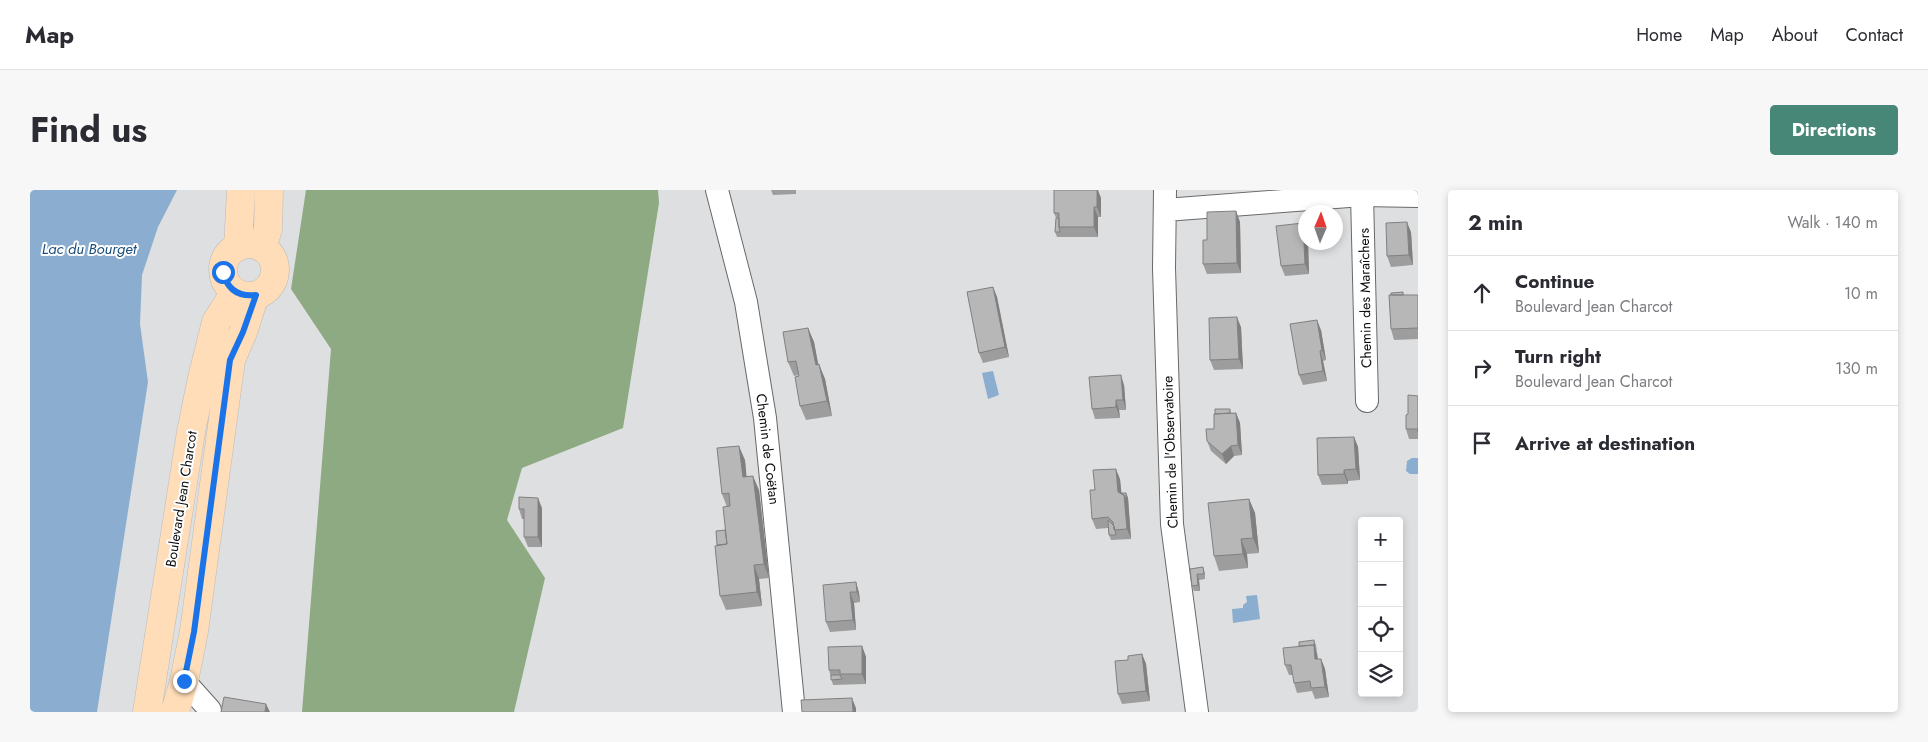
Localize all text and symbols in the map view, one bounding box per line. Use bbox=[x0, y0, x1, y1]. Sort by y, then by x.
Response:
text: Map bbox=[25, 17, 74, 52]
text: Home bbox=[1636, 22, 1682, 48]
text: Map bbox=[1710, 22, 1744, 48]
text: About bbox=[1772, 22, 1817, 48]
text: Contact bbox=[1845, 22, 1903, 48]
text: Find us bbox=[30, 105, 147, 155]
button: Directions bbox=[1770, 105, 1898, 155]
north arrow bbox=[1298, 205, 1343, 250]
text: 2 min bbox=[1468, 208, 1523, 238]
text: Walk · 140 m bbox=[1788, 211, 1878, 234]
street label: Chemin des Maraîchers bbox=[1354, 227, 1376, 368]
water label: Lac du Bourget bbox=[42, 238, 138, 260]
route start bbox=[212, 261, 235, 284]
text: Continue bbox=[1515, 268, 1594, 295]
icon: ahead bbox=[1468, 279, 1496, 307]
text: 10 m bbox=[1844, 282, 1878, 305]
text: Boulevard Jean Charcot bbox=[1515, 295, 1672, 318]
text: Turn right bbox=[1515, 343, 1601, 370]
icon: right bbox=[1468, 354, 1496, 382]
text: 130 m bbox=[1835, 357, 1878, 380]
text: Boulevard Jean Charcot bbox=[1515, 370, 1672, 393]
street label: Chemin de l'Observatoire bbox=[1157, 375, 1183, 529]
street label: Chemin de Coëtan bbox=[751, 392, 785, 506]
street label: Boulevard Jean Charcot bbox=[160, 429, 202, 569]
icon: arrive bbox=[1468, 429, 1496, 457]
text: Arrive at destination bbox=[1515, 430, 1695, 457]
map controls bbox=[1358, 517, 1403, 697]
button: + bbox=[1358, 517, 1403, 562]
button: − bbox=[1358, 562, 1403, 607]
button: locate bbox=[1358, 607, 1403, 652]
button: layers bbox=[1358, 652, 1403, 697]
route end bbox=[173, 670, 196, 693]

